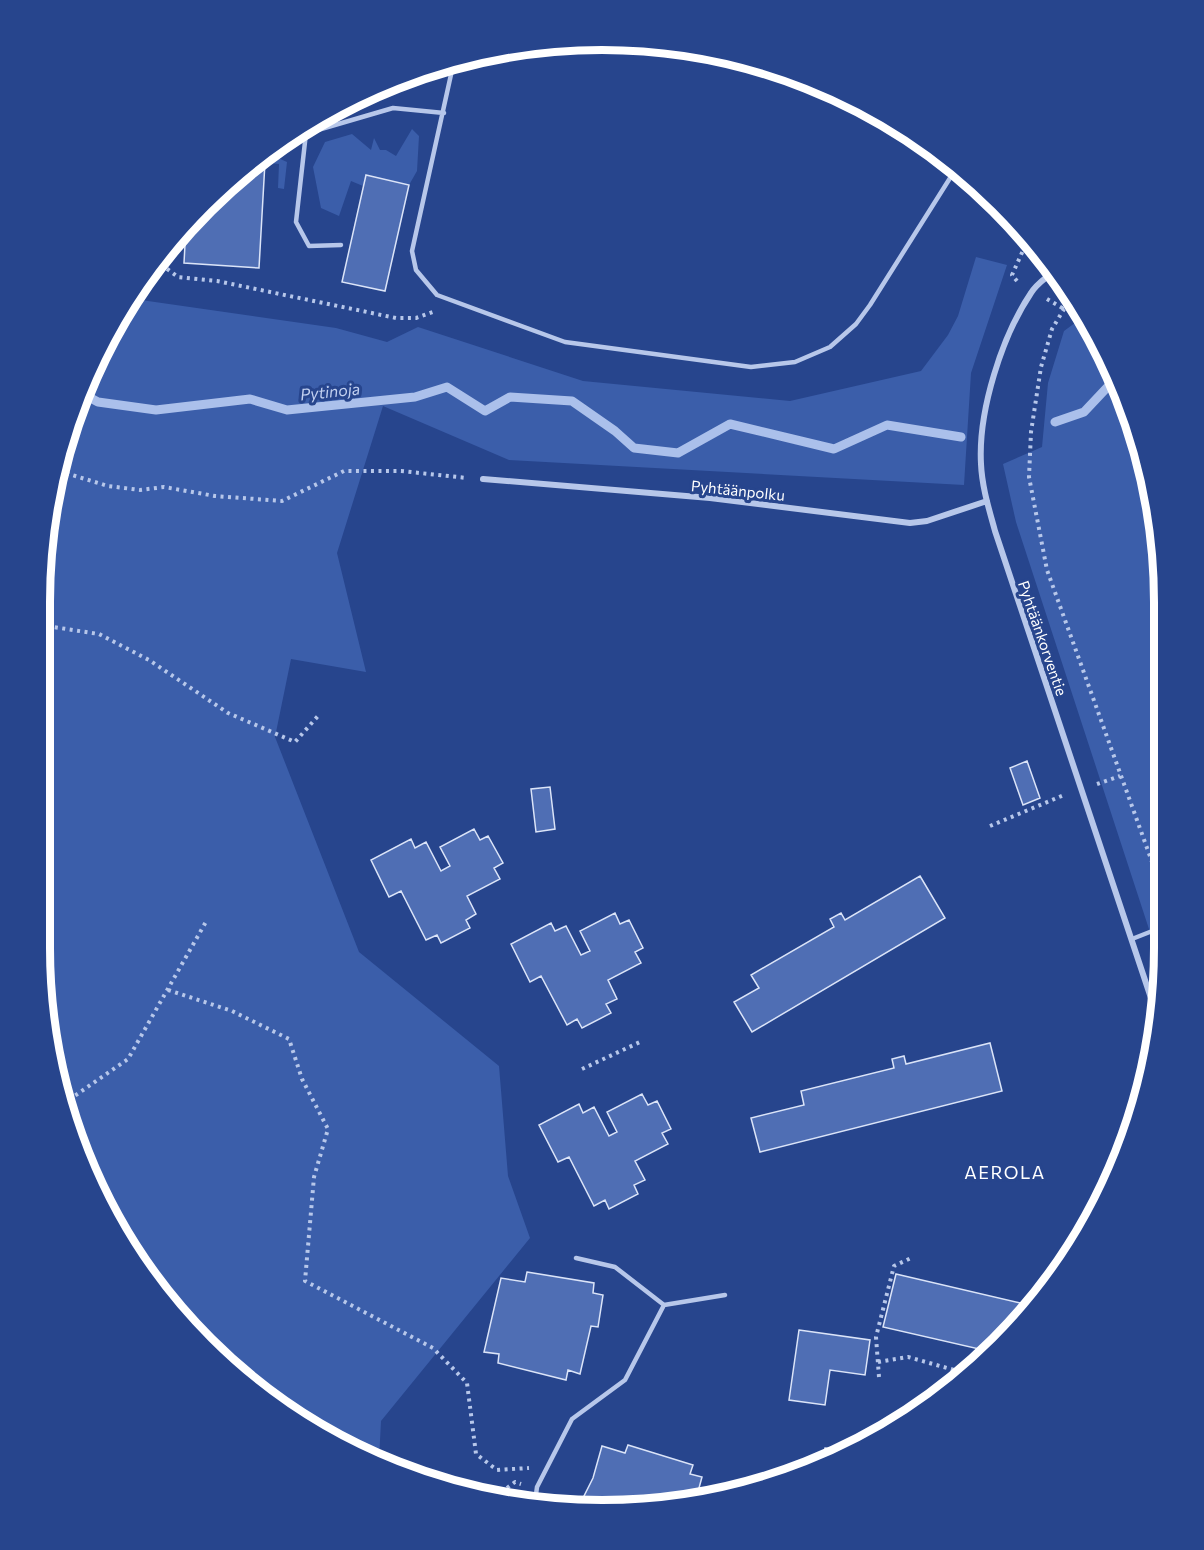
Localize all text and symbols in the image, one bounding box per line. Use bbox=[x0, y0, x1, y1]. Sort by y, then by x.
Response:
water label: Pytinoja bbox=[299, 378, 361, 404]
street label: Pyhtäänpolku bbox=[690, 476, 786, 504]
street label: Pyhtäänkorventie bbox=[1015, 578, 1071, 698]
district label: AEROLA bbox=[964, 1161, 1046, 1183]

